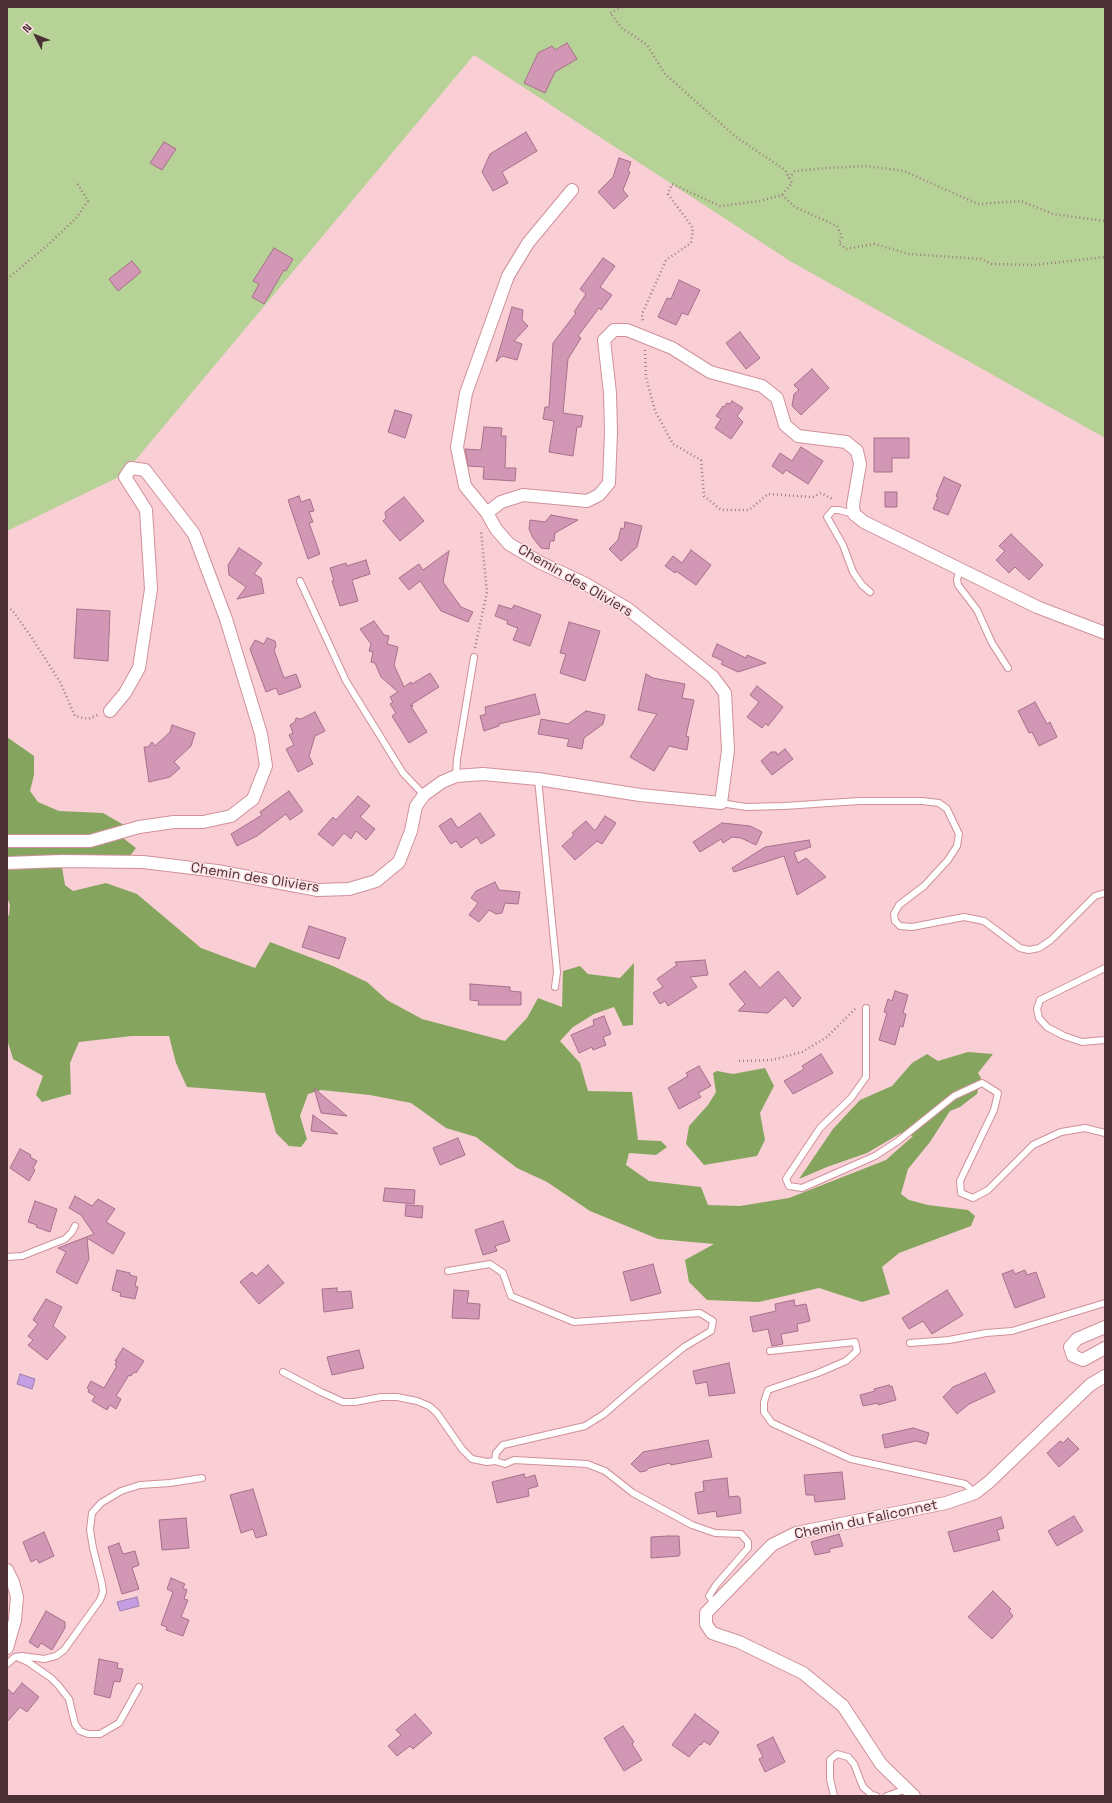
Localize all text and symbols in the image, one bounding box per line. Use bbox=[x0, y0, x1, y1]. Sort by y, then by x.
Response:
north arrow bbox=[16, 16, 56, 56]
text: N bbox=[19, 21, 35, 35]
street label: Chemin des Oliviers bbox=[515, 541, 635, 621]
street label: Chemin des Oliviers bbox=[190, 860, 320, 896]
street label: Chemin du Faliconnet bbox=[793, 1497, 939, 1543]

